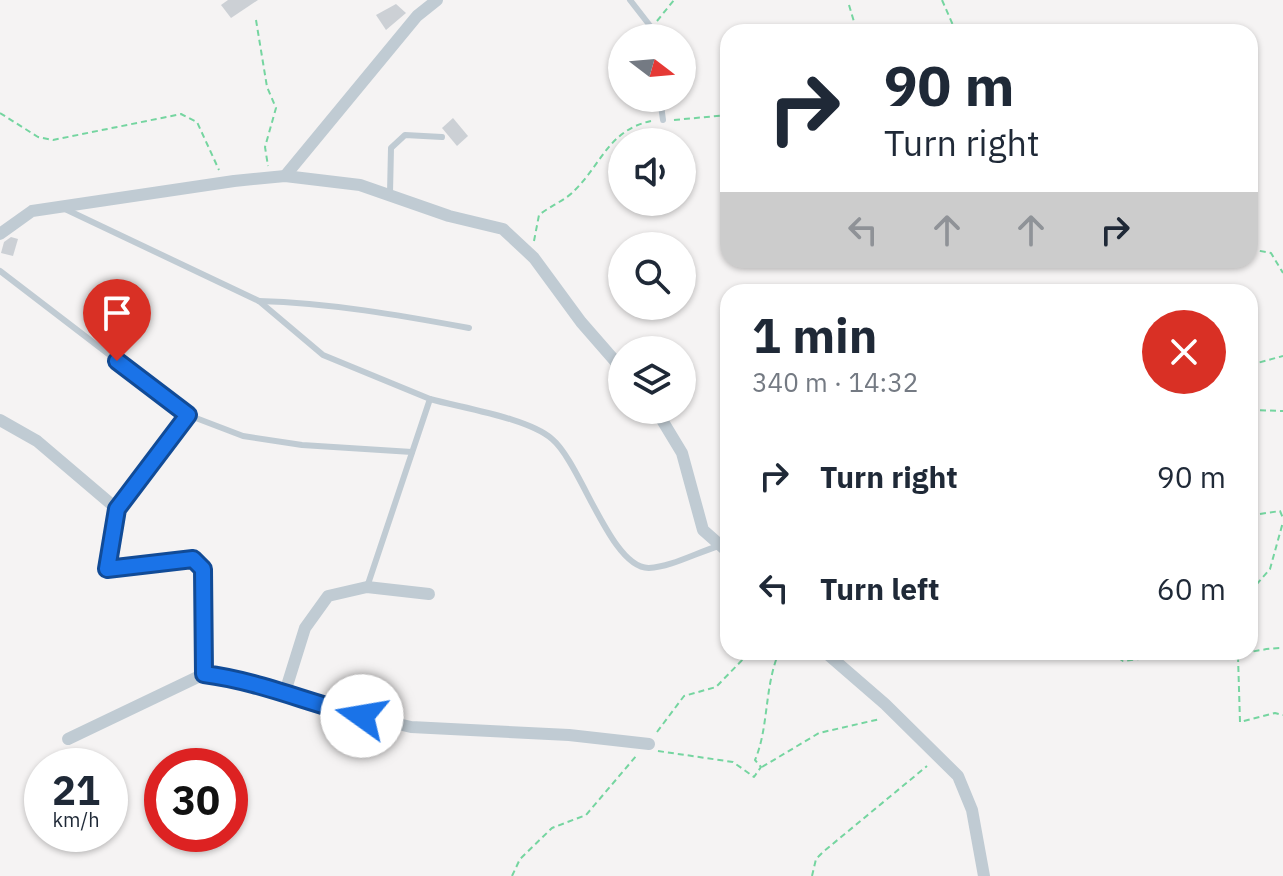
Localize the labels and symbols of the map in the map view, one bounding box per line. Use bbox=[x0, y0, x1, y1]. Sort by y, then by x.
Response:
north arrow bbox=[608, 24, 696, 112]
pin bbox=[83, 279, 151, 361]
position arrow bbox=[320, 674, 404, 758]
speed limit sign: 30 bbox=[144, 748, 248, 852]

